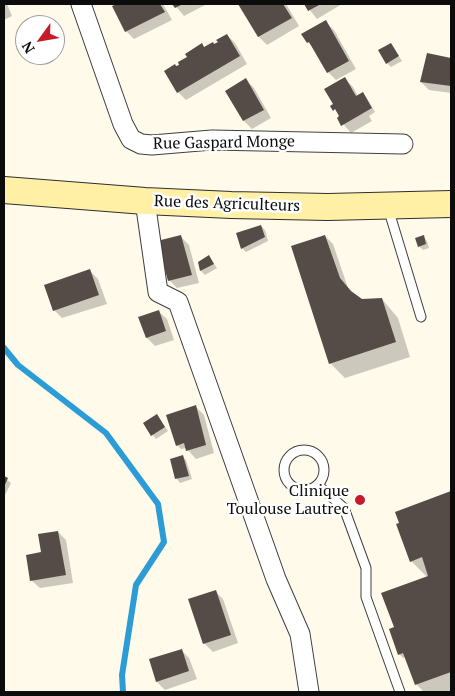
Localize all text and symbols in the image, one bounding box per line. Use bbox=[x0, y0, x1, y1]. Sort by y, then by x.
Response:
north arrow bbox=[15, 15, 65, 65]
text: N bbox=[17, 38, 39, 57]
street label: Rue Gaspard Monge bbox=[153, 132, 295, 154]
street label: Rue des Agriculteurs bbox=[153, 192, 301, 216]
place label: Clinique Toulouse Lautrec bbox=[227, 481, 349, 519]
marker: Clinique Toulouse Lautrec bbox=[353, 493, 367, 507]

